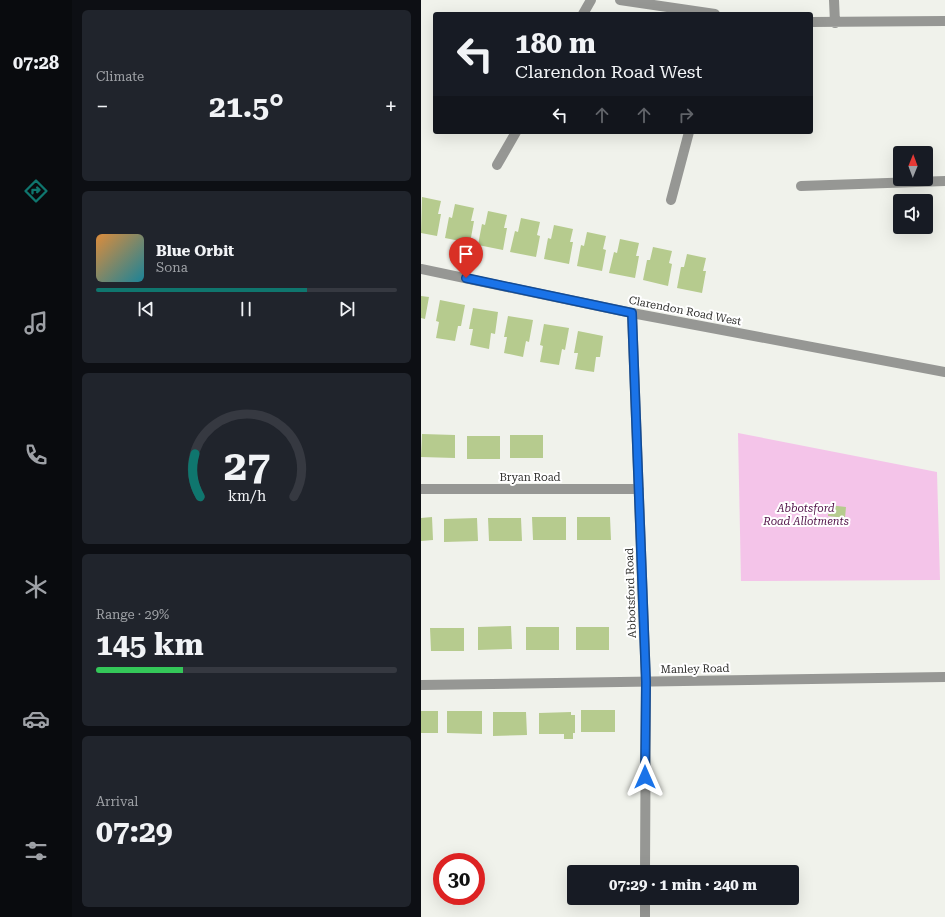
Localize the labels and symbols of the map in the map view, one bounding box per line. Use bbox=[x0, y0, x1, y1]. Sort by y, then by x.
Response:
north arrow bbox=[893, 146, 933, 186]
pin bbox=[449, 237, 483, 278]
street label: Clarendon Road West bbox=[628, 294, 742, 328]
street label: Bryan Road bbox=[499, 471, 561, 484]
park label: Abbotsford Road Allotments bbox=[762, 502, 849, 528]
street label: Abbotsford Road bbox=[623, 548, 639, 638]
street label: Manley Road bbox=[660, 662, 730, 676]
position arrow bbox=[624, 756, 666, 798]
speed limit sign: 30 bbox=[433, 853, 485, 905]

